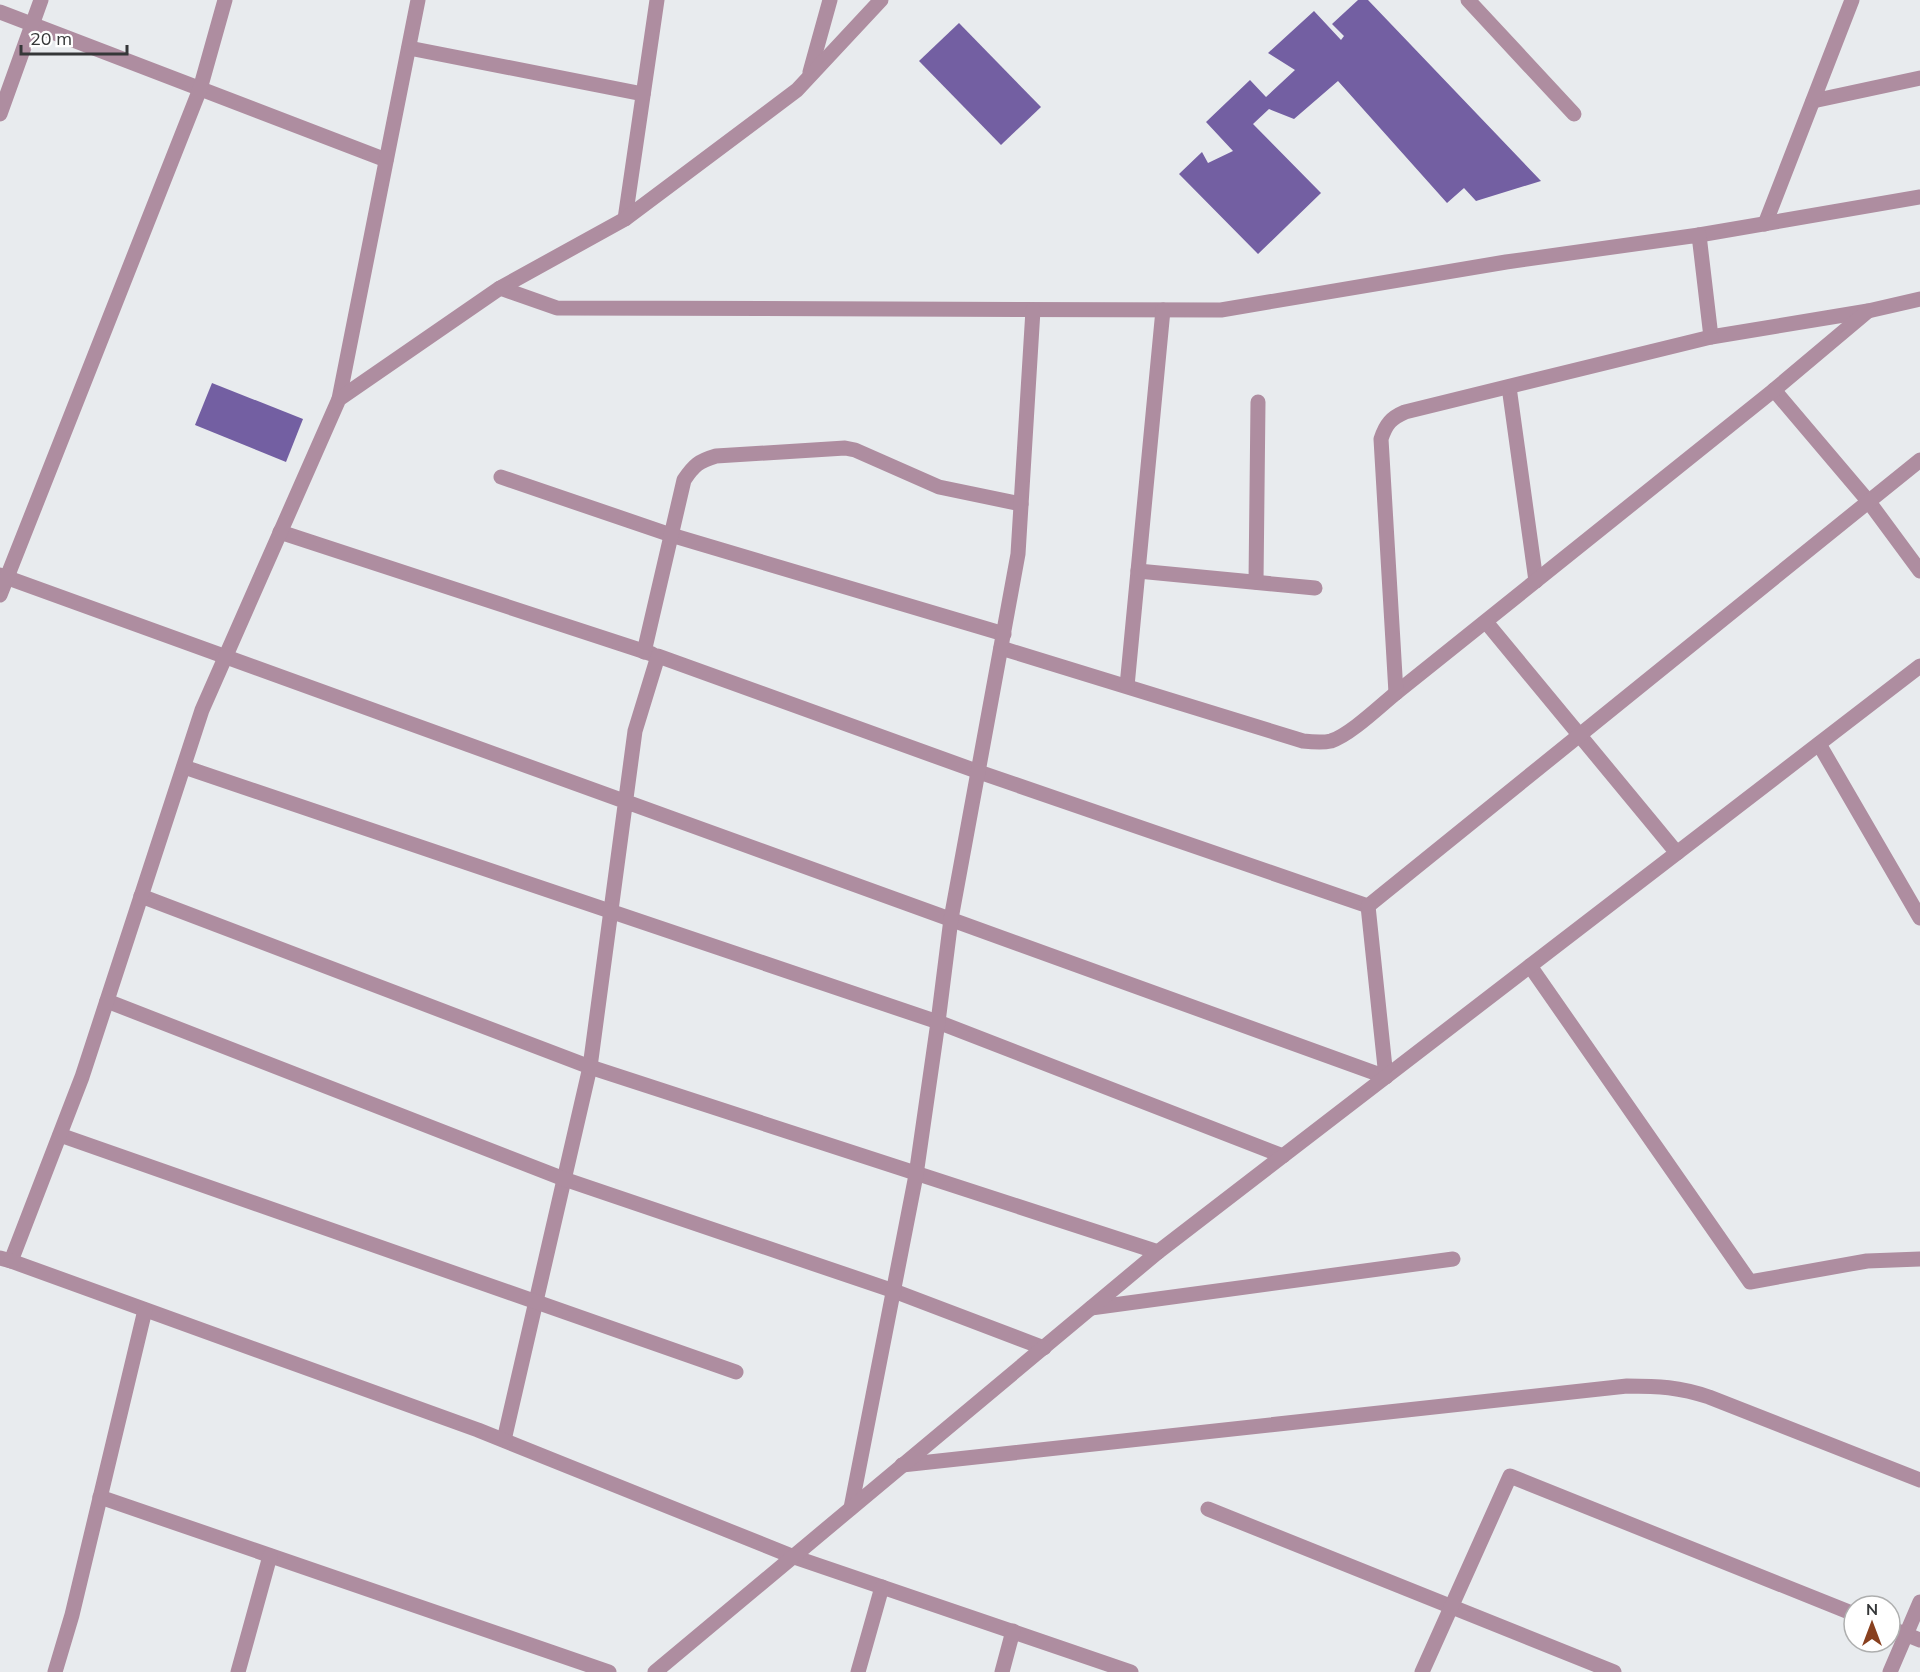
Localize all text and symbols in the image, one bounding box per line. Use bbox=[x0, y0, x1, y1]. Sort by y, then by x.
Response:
scale bar bbox=[21, 18, 128, 56]
text: 20 m bbox=[30, 27, 72, 50]
north arrow bbox=[1842, 1594, 1902, 1654]
text: N bbox=[1866, 1599, 1878, 1619]

